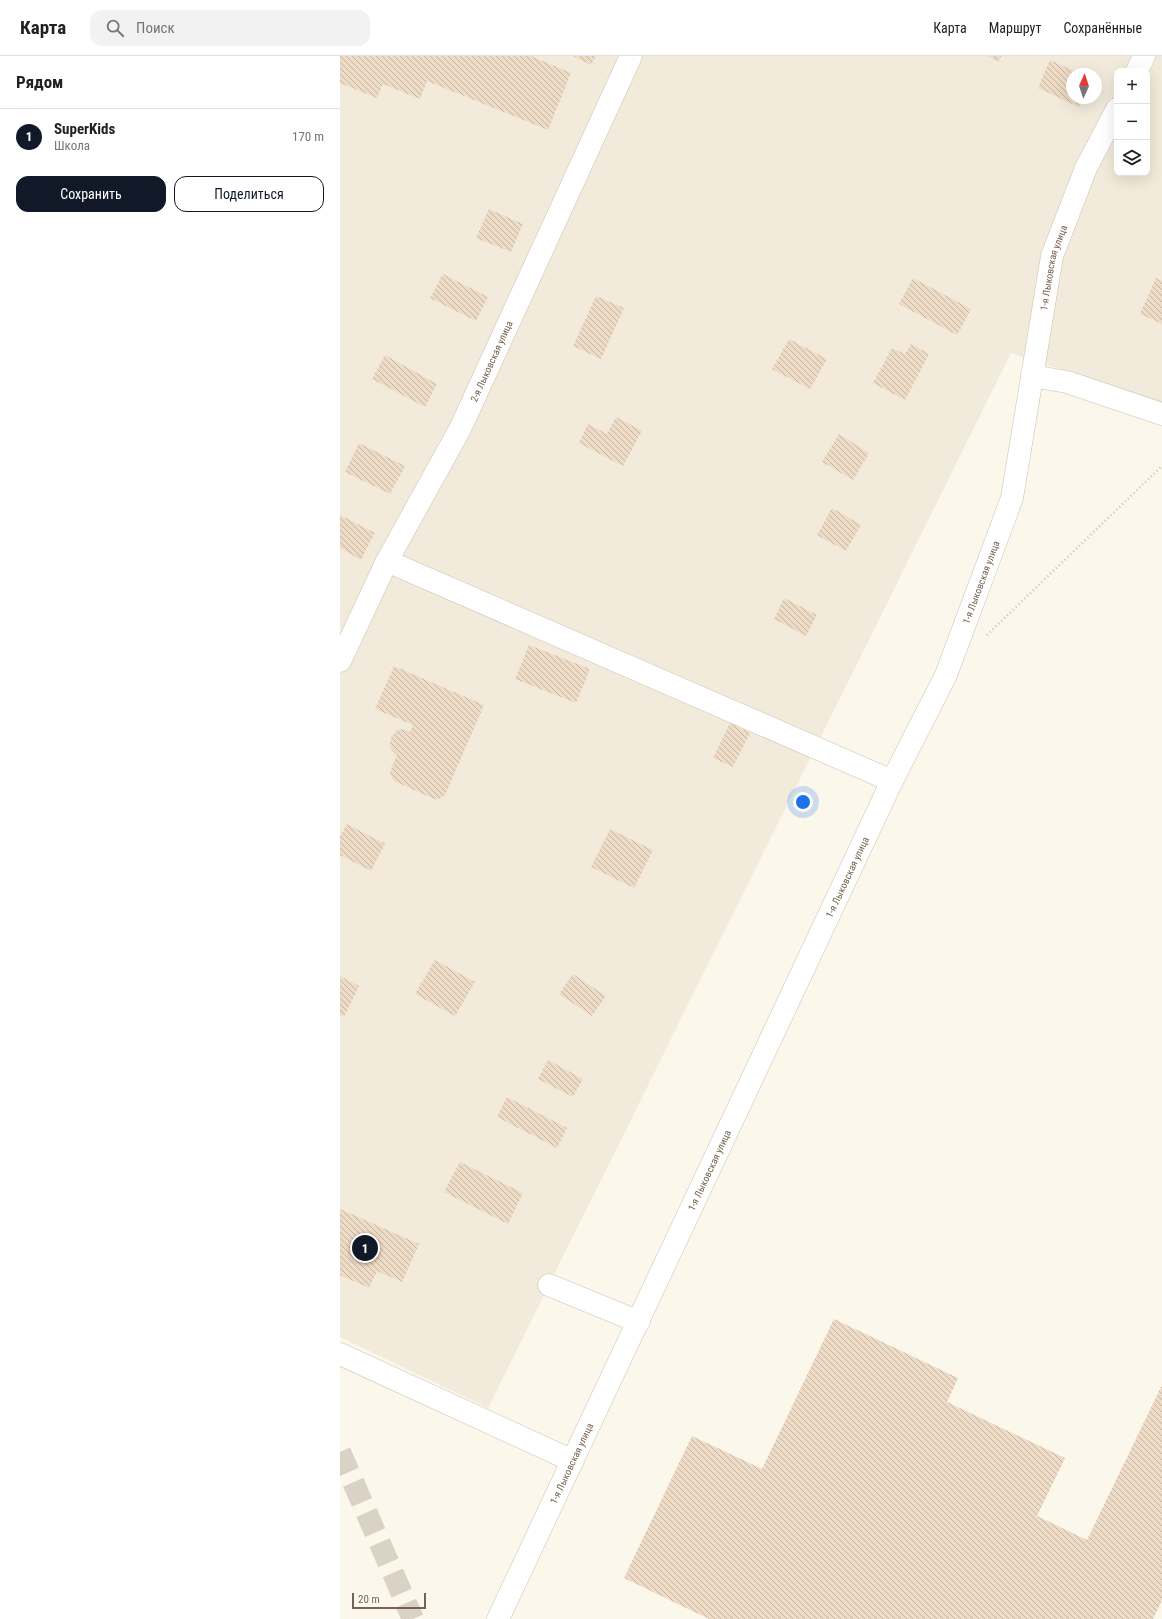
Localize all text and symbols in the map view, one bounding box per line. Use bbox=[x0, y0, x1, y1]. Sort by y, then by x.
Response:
search box bbox=[90, 10, 370, 46]
text: Карта bbox=[20, 16, 66, 39]
icon: search bbox=[104, 17, 126, 39]
text: Поиск bbox=[136, 19, 175, 37]
text: Карта bbox=[933, 20, 967, 36]
text: Маршрут bbox=[989, 20, 1041, 36]
text: Сохранённые bbox=[1063, 20, 1142, 36]
north arrow bbox=[1066, 68, 1102, 104]
map controls bbox=[1114, 68, 1150, 176]
button: + bbox=[1114, 68, 1150, 104]
text: Рядом bbox=[16, 72, 63, 92]
button: − bbox=[1114, 104, 1150, 140]
text: SuperKids bbox=[54, 120, 115, 138]
text: 1 bbox=[26, 129, 32, 144]
text: 170 m bbox=[292, 129, 324, 144]
text: Школа bbox=[54, 138, 90, 153]
button: layers bbox=[1114, 140, 1150, 176]
button: Сохранить bbox=[16, 176, 166, 212]
button: Поделиться bbox=[174, 176, 324, 212]
street label: 1-я Лыковская улица bbox=[1038, 223, 1069, 311]
street label: 2-я Лыковская улица bbox=[468, 319, 515, 403]
street label: 1-я Лыковская улица bbox=[960, 539, 1001, 625]
your location bbox=[793, 792, 813, 812]
street label: 1-я Лыковская улица bbox=[823, 835, 871, 919]
street label: 1-я Лыковская улица bbox=[685, 1128, 733, 1212]
pin: 1 bbox=[352, 1233, 378, 1263]
street label: 1-я Лыковская улица bbox=[548, 1421, 595, 1505]
scale bar bbox=[352, 1591, 426, 1610]
text: 20 m bbox=[358, 1593, 380, 1606]

